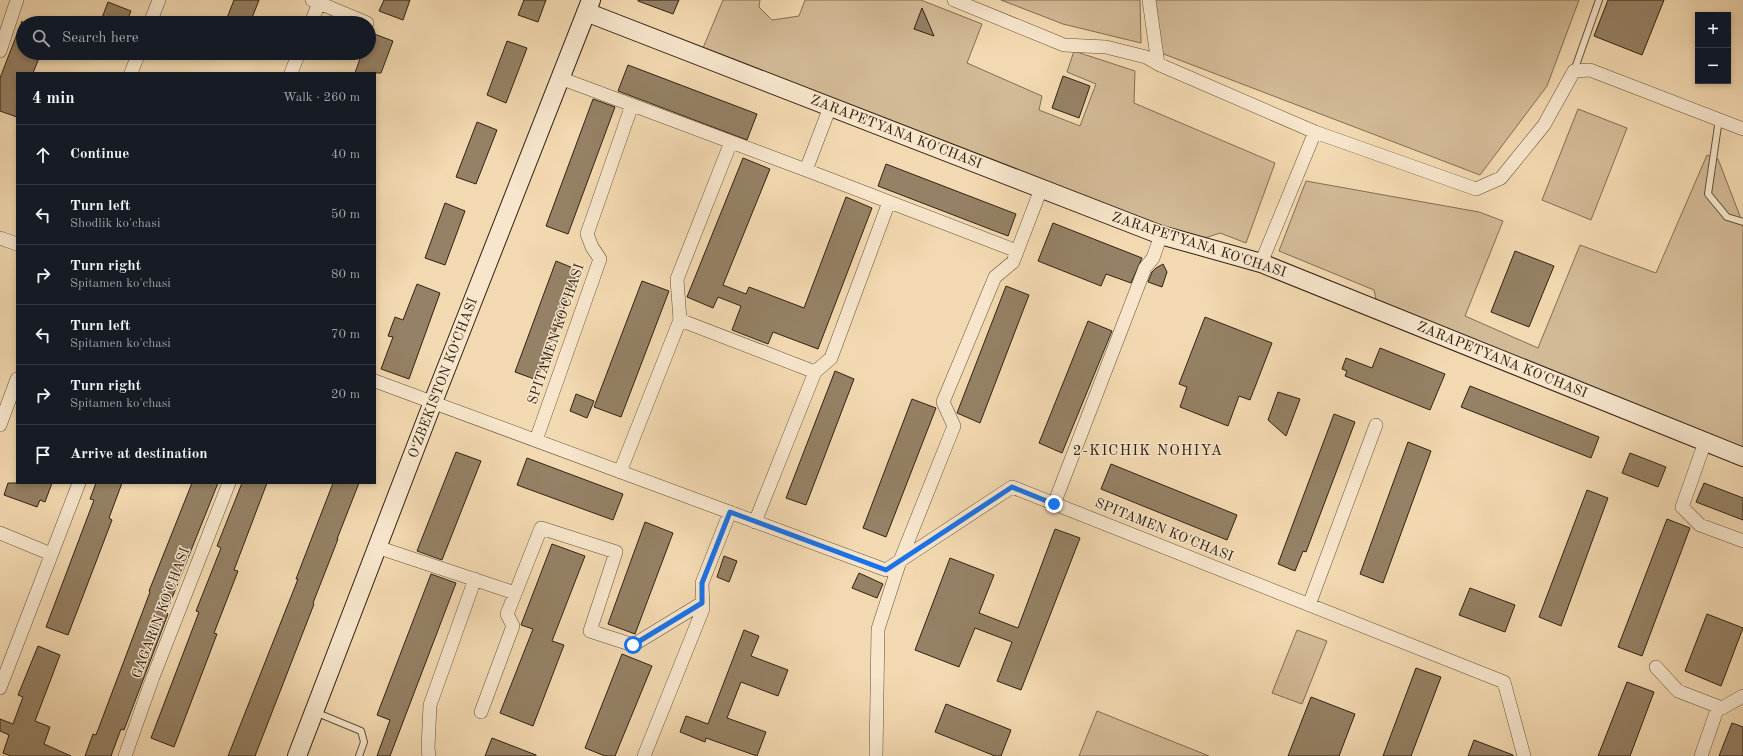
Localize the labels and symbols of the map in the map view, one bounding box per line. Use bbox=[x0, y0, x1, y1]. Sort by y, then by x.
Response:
street label: ZARAPETYANA KO'CHASI bbox=[808, 93, 984, 171]
street label: ZARAPETYANA KO'CHASI bbox=[1110, 210, 1288, 280]
street label: SPITAMEN KO'CHASI bbox=[525, 262, 587, 406]
street label: O‘ZBEKISTON KO‘CHASI bbox=[406, 296, 480, 460]
street label: ZARAPETYANA KO'CHASI bbox=[1415, 319, 1589, 401]
district label: 2-KICHIK NOHIYA bbox=[1073, 444, 1223, 459]
route end bbox=[1045, 495, 1063, 513]
street label: SPITAMEN KO'CHASI bbox=[1093, 496, 1235, 564]
street label: GAGARIN KO'CHASI bbox=[130, 546, 192, 680]
route start bbox=[624, 636, 642, 654]

